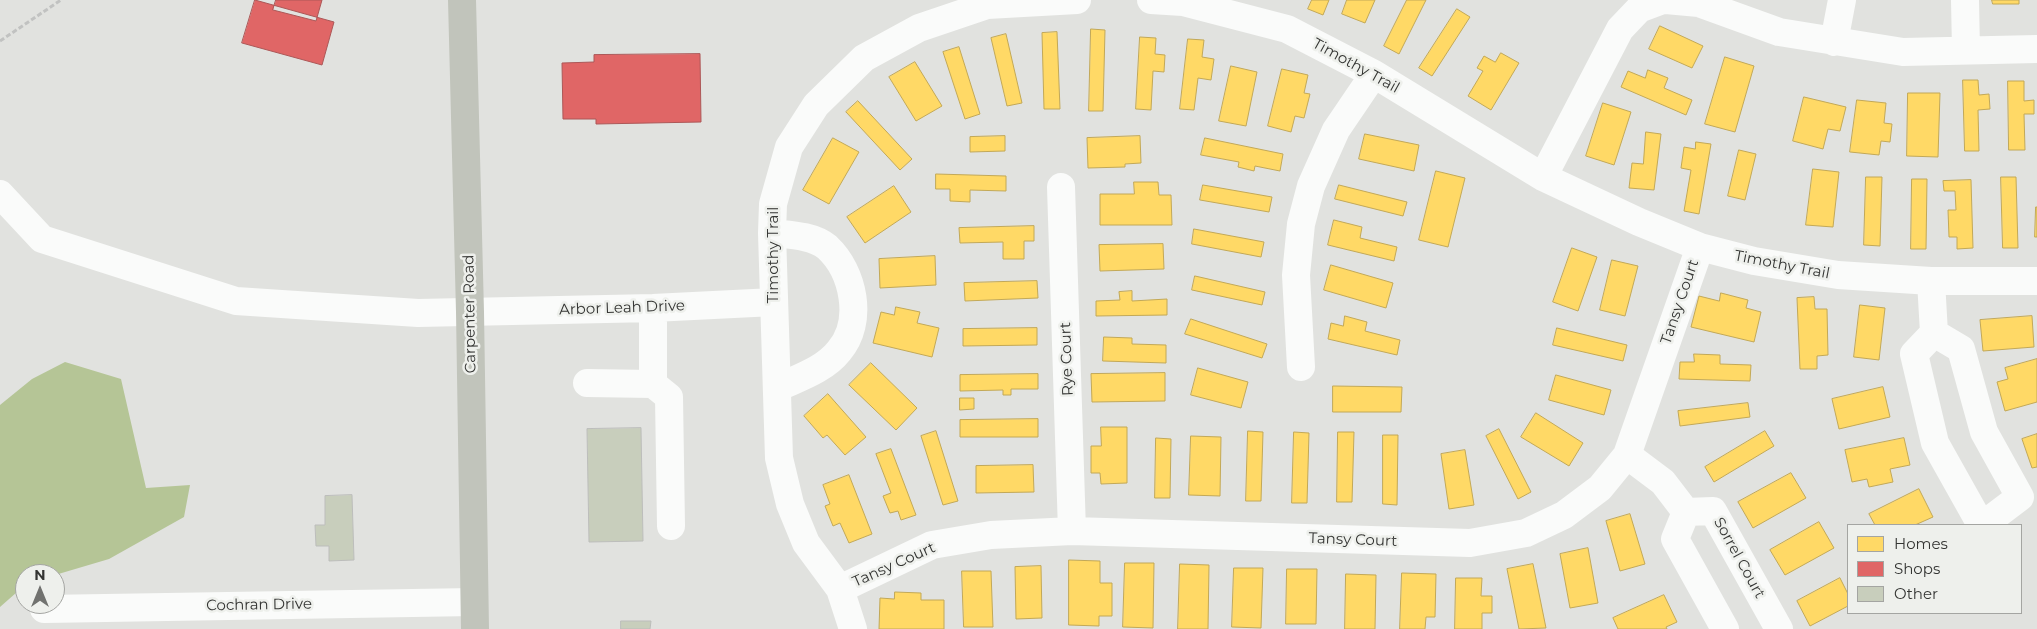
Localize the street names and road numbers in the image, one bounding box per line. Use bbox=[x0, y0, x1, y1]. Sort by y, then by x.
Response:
street label: Timothy Trail bbox=[1309, 35, 1403, 97]
street label: Timothy Trail bbox=[765, 207, 783, 303]
street label: Timothy Trail bbox=[1733, 247, 1831, 283]
street label: Carpenter Road bbox=[460, 255, 480, 373]
street label: Tansy Court bbox=[1657, 257, 1703, 347]
street label: Arbor Leah Drive bbox=[559, 297, 685, 319]
street label: Rye Court bbox=[1057, 322, 1077, 396]
street label: Sorrel Court bbox=[1709, 515, 1769, 601]
street label: Tansy Court bbox=[1308, 529, 1398, 551]
street label: Tansy Court bbox=[850, 539, 938, 591]
street label: Cochran Drive bbox=[206, 595, 312, 615]

